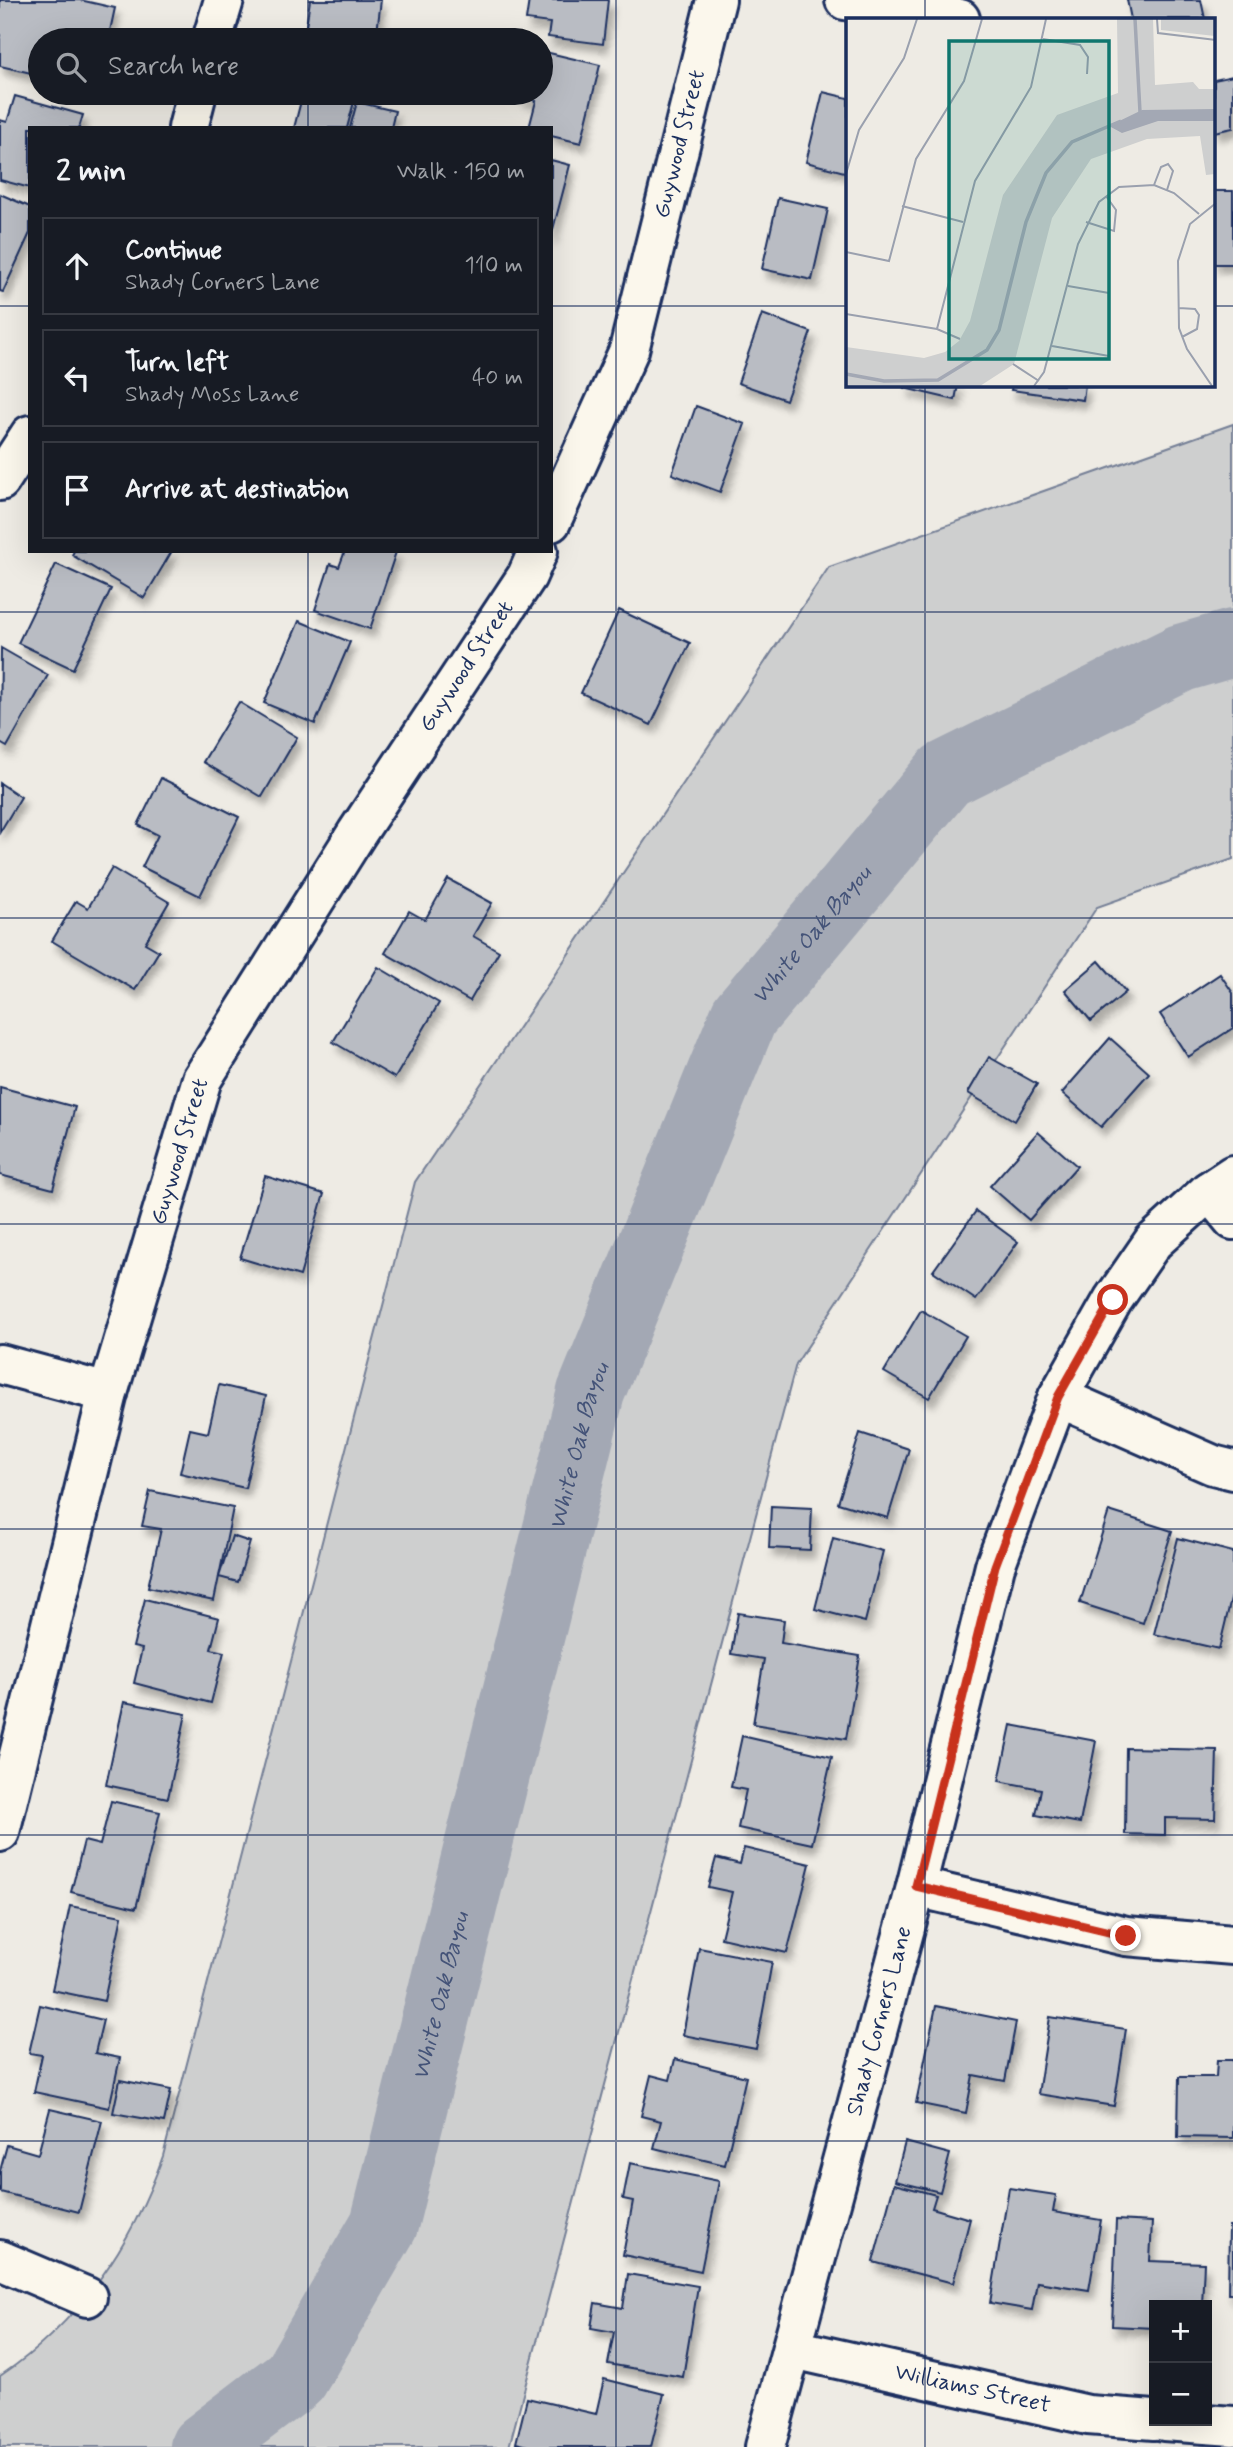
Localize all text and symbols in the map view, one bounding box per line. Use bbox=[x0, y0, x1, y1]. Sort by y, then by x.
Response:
inset map bbox=[846, 18, 1216, 387]
search box bbox=[28, 28, 553, 105]
icon: search bbox=[52, 48, 90, 86]
text: Search here bbox=[108, 50, 239, 84]
street label: Guywood Street bbox=[647, 67, 713, 221]
text: 2 min bbox=[56, 152, 126, 191]
text: Walk · 150 m bbox=[397, 157, 525, 187]
text: Continue bbox=[125, 234, 222, 268]
icon: ahead bbox=[58, 247, 96, 285]
text: 110 m bbox=[464, 251, 523, 281]
text: Shady Corners Lane bbox=[125, 268, 320, 298]
text: Turn left bbox=[125, 346, 229, 380]
icon: left bbox=[58, 359, 96, 397]
text: 40 m bbox=[472, 363, 523, 393]
text: Shady Moss Lane bbox=[125, 380, 299, 410]
icon: arrive bbox=[58, 471, 96, 509]
text: Arrive at destination bbox=[125, 473, 349, 507]
street label: Guywood Street bbox=[413, 595, 521, 738]
water label: White Oak Bayou bbox=[744, 858, 879, 1011]
street label: Guywood Street bbox=[144, 1075, 216, 1229]
route start bbox=[1097, 1284, 1128, 1315]
water label: White Oak Bayou bbox=[542, 1357, 617, 1533]
water label: White Oak Bayou bbox=[405, 1908, 477, 2084]
route end bbox=[1110, 1920, 1141, 1951]
street label: Shady Corners Lane bbox=[840, 1923, 920, 2119]
map controls bbox=[1149, 2300, 1212, 2426]
button: + bbox=[1149, 2300, 1212, 2363]
street label: Williams Street bbox=[892, 2357, 1053, 2421]
button: − bbox=[1149, 2363, 1212, 2426]

